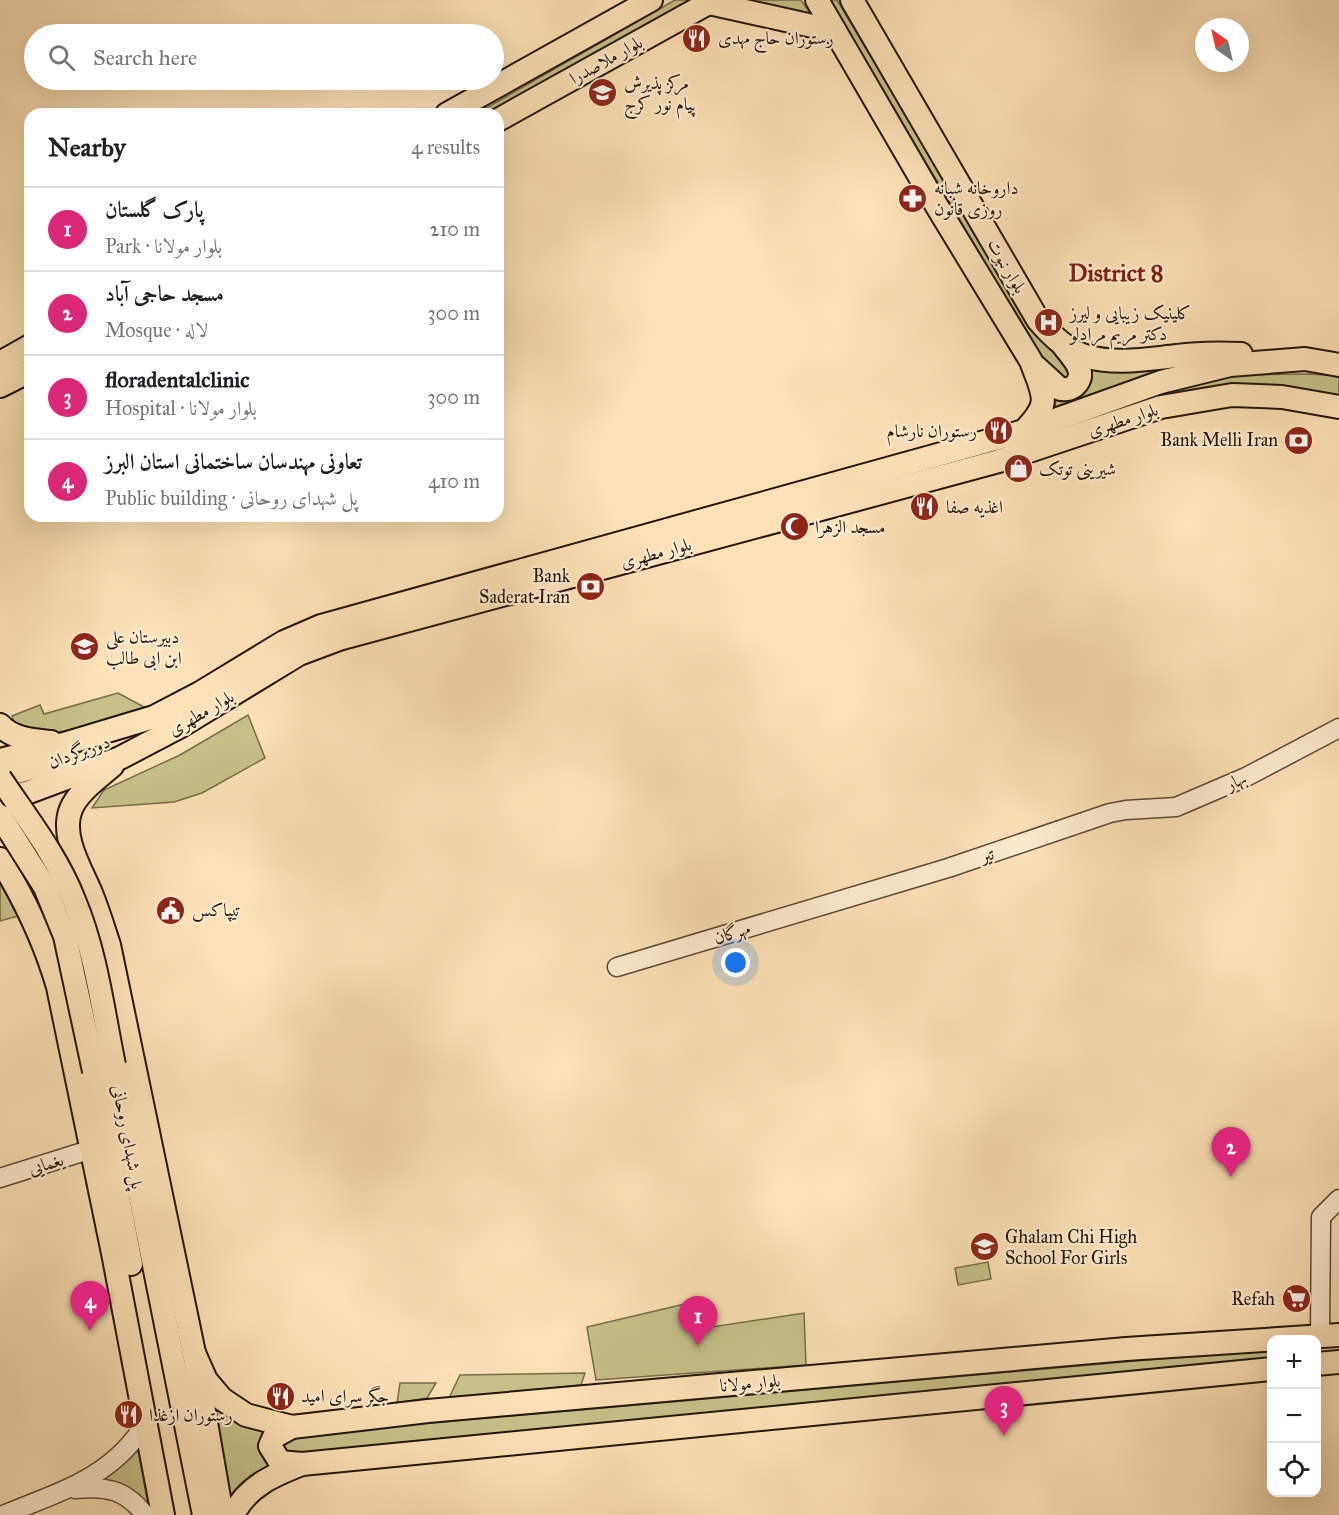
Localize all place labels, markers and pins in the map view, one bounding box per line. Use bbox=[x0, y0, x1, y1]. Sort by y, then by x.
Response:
restaurant icon: رستوران حاج مهدی bbox=[681, 22, 713, 54]
place label: رستوران حاج مهدی bbox=[718, 27, 834, 54]
place label: مرکز پذیرش پیام نور کرج bbox=[624, 72, 696, 120]
school or university icon: مرکز پذیرش پیام نور کرج bbox=[587, 77, 619, 109]
place label: داروخانه شبانه روزی قانون bbox=[934, 177, 1019, 220]
pharmacy icon: داروخانه شبانه روزی قانون bbox=[897, 182, 929, 214]
place label: کلینیک زیبایی و لیرز دکتر مریم مرادلو bbox=[1068, 302, 1191, 350]
hospital icon: کلینیک زیبایی و لیرز دکتر مریم مرادلو bbox=[1033, 307, 1065, 339]
restaurant icon: رستوران نارشام bbox=[982, 415, 1014, 447]
place label: رستوران نارشام bbox=[887, 420, 977, 447]
bank icon: Bank Melli Iran bbox=[1283, 424, 1315, 456]
place label: Bank Melli Iran bbox=[1160, 429, 1278, 451]
shop icon: شیرینی توتک bbox=[1002, 453, 1034, 485]
place label: شیرینی توتک bbox=[1039, 458, 1116, 481]
restaurant icon: اغذیه صفا bbox=[909, 491, 941, 523]
place label: اغذیه صفا bbox=[946, 496, 1003, 518]
mosque icon: مسجد الزهرا bbox=[778, 511, 810, 543]
place label: مسجد الزهرا bbox=[815, 516, 885, 539]
place label: Bank Saderat Iran bbox=[479, 565, 571, 608]
bank icon: Bank Saderat Iran bbox=[575, 570, 607, 602]
place label: دبیرستان علی ابن ابی طالب bbox=[106, 626, 182, 671]
school or university icon: دبیرستان علی ابن ابی طالب bbox=[69, 631, 101, 663]
public building icon: تیپاکس bbox=[155, 894, 187, 926]
place label: تیپاکس bbox=[192, 899, 241, 922]
pin: 2 bbox=[1212, 1128, 1250, 1177]
place label: Ghalam Chi High School For Girls bbox=[1005, 1226, 1137, 1269]
school or university icon: Ghalam Chi High School For Girls bbox=[968, 1231, 1000, 1263]
pin: 4 bbox=[70, 1282, 110, 1331]
supermarket icon: Refah bbox=[1280, 1283, 1312, 1315]
place label: Refah bbox=[1231, 1288, 1275, 1310]
pin: 1 bbox=[678, 1296, 718, 1346]
restaurant icon: جگر سرای امید bbox=[264, 1380, 296, 1412]
place label: جگر سرای امید bbox=[301, 1385, 389, 1408]
pin: 3 bbox=[984, 1386, 1024, 1436]
restaurant icon: رستوران ازغذا bbox=[112, 1399, 144, 1431]
place label: رستوران ازغذا bbox=[149, 1404, 233, 1426]

